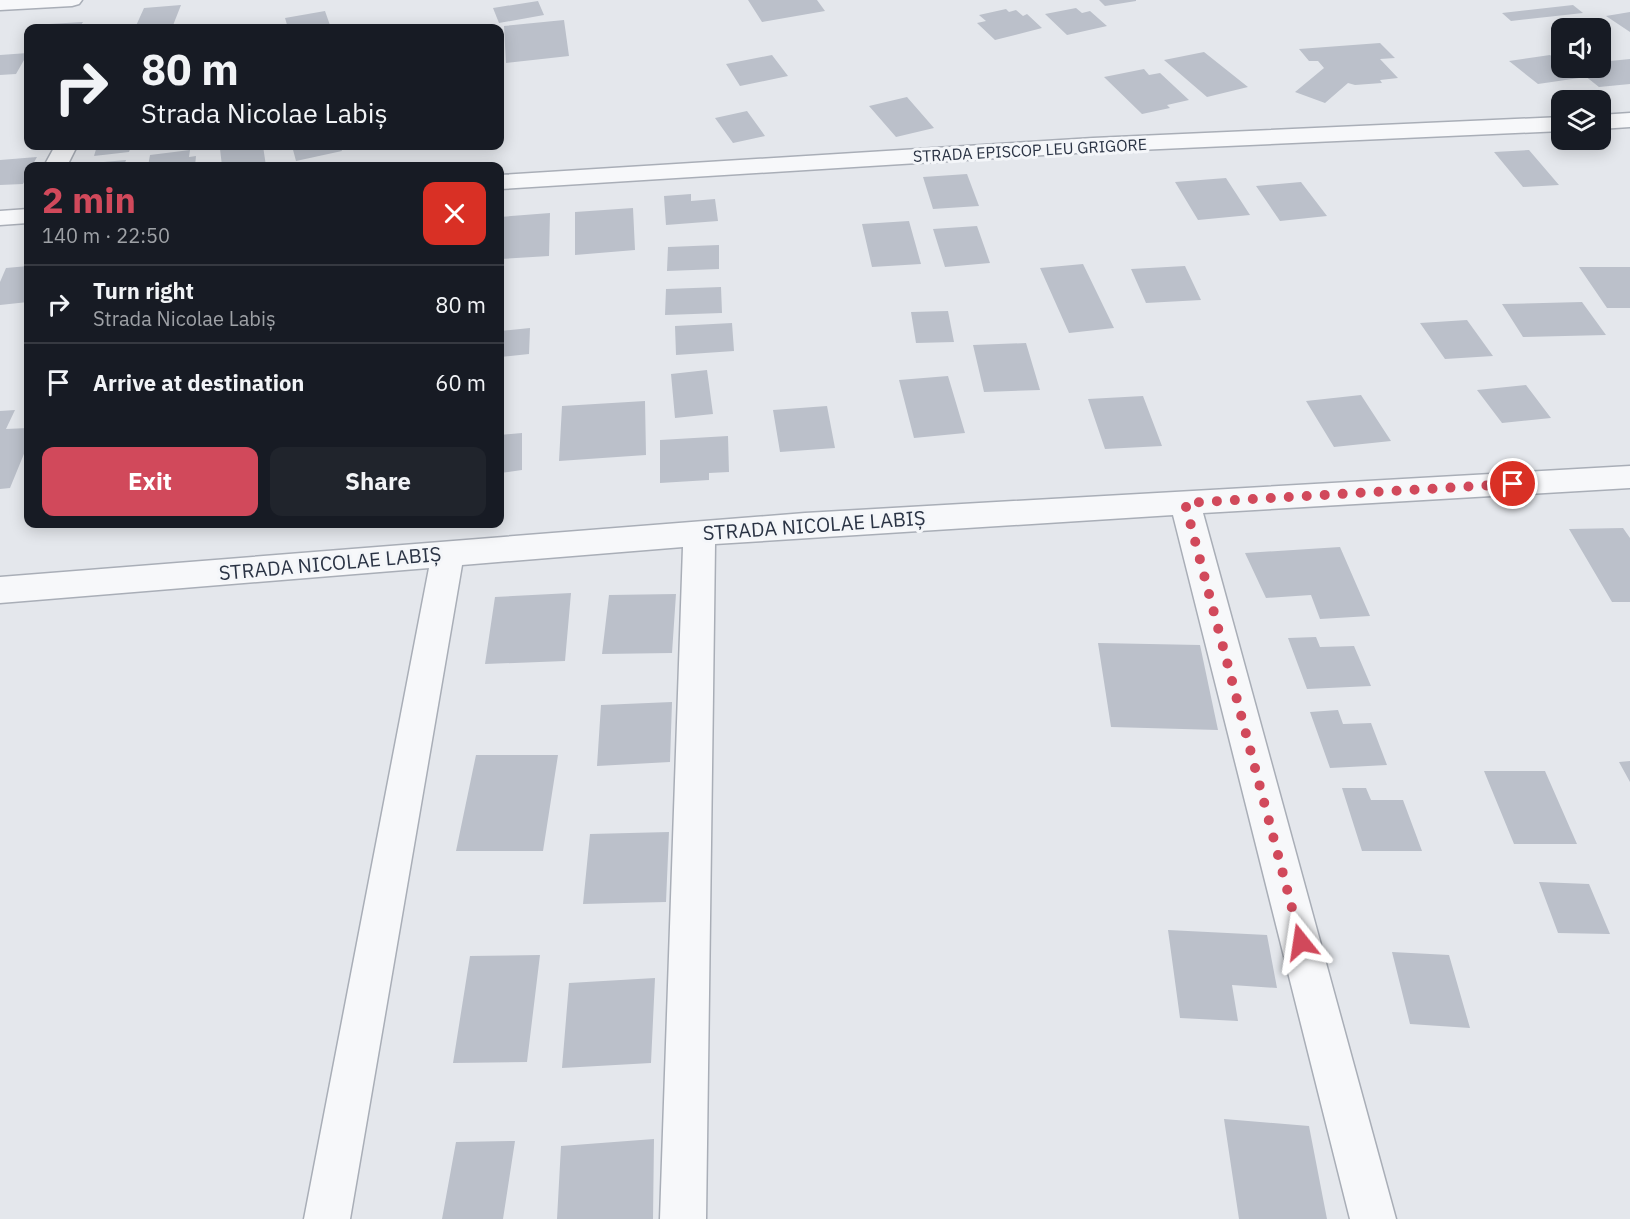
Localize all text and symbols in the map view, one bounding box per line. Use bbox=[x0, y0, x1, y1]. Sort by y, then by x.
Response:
map controls bbox=[1551, 18, 1611, 150]
button: sound bbox=[1551, 18, 1611, 78]
text: 80 m bbox=[141, 42, 239, 97]
icon: right bbox=[42, 48, 120, 126]
button: layers bbox=[1551, 90, 1611, 150]
text: Strada Nicolae Labiș bbox=[141, 95, 388, 130]
street label: STRADA EPISCOP LEU GRIGORE bbox=[912, 134, 1148, 166]
text: 2 min bbox=[42, 176, 136, 223]
button: close bbox=[423, 182, 486, 245]
text: 140 m · 22:50 bbox=[42, 222, 170, 249]
text: Turn right bbox=[93, 276, 194, 305]
icon: right bbox=[42, 288, 75, 321]
text: 80 m bbox=[435, 290, 486, 319]
text: Strada Nicolae Labiș bbox=[93, 305, 276, 332]
icon: arrive bbox=[42, 366, 75, 399]
text: Arrive at destination bbox=[93, 368, 304, 397]
text: 60 m bbox=[435, 368, 486, 397]
button: Exit bbox=[42, 447, 258, 516]
button: Share bbox=[270, 447, 486, 516]
pin bbox=[1487, 458, 1538, 509]
icon: arrive bbox=[1496, 467, 1529, 500]
street label: STRADA NICOLAE LABIȘ bbox=[702, 504, 926, 546]
street label: STRADA NICOLAE LABIȘ bbox=[218, 540, 442, 586]
position arrow bbox=[1269, 910, 1333, 974]

